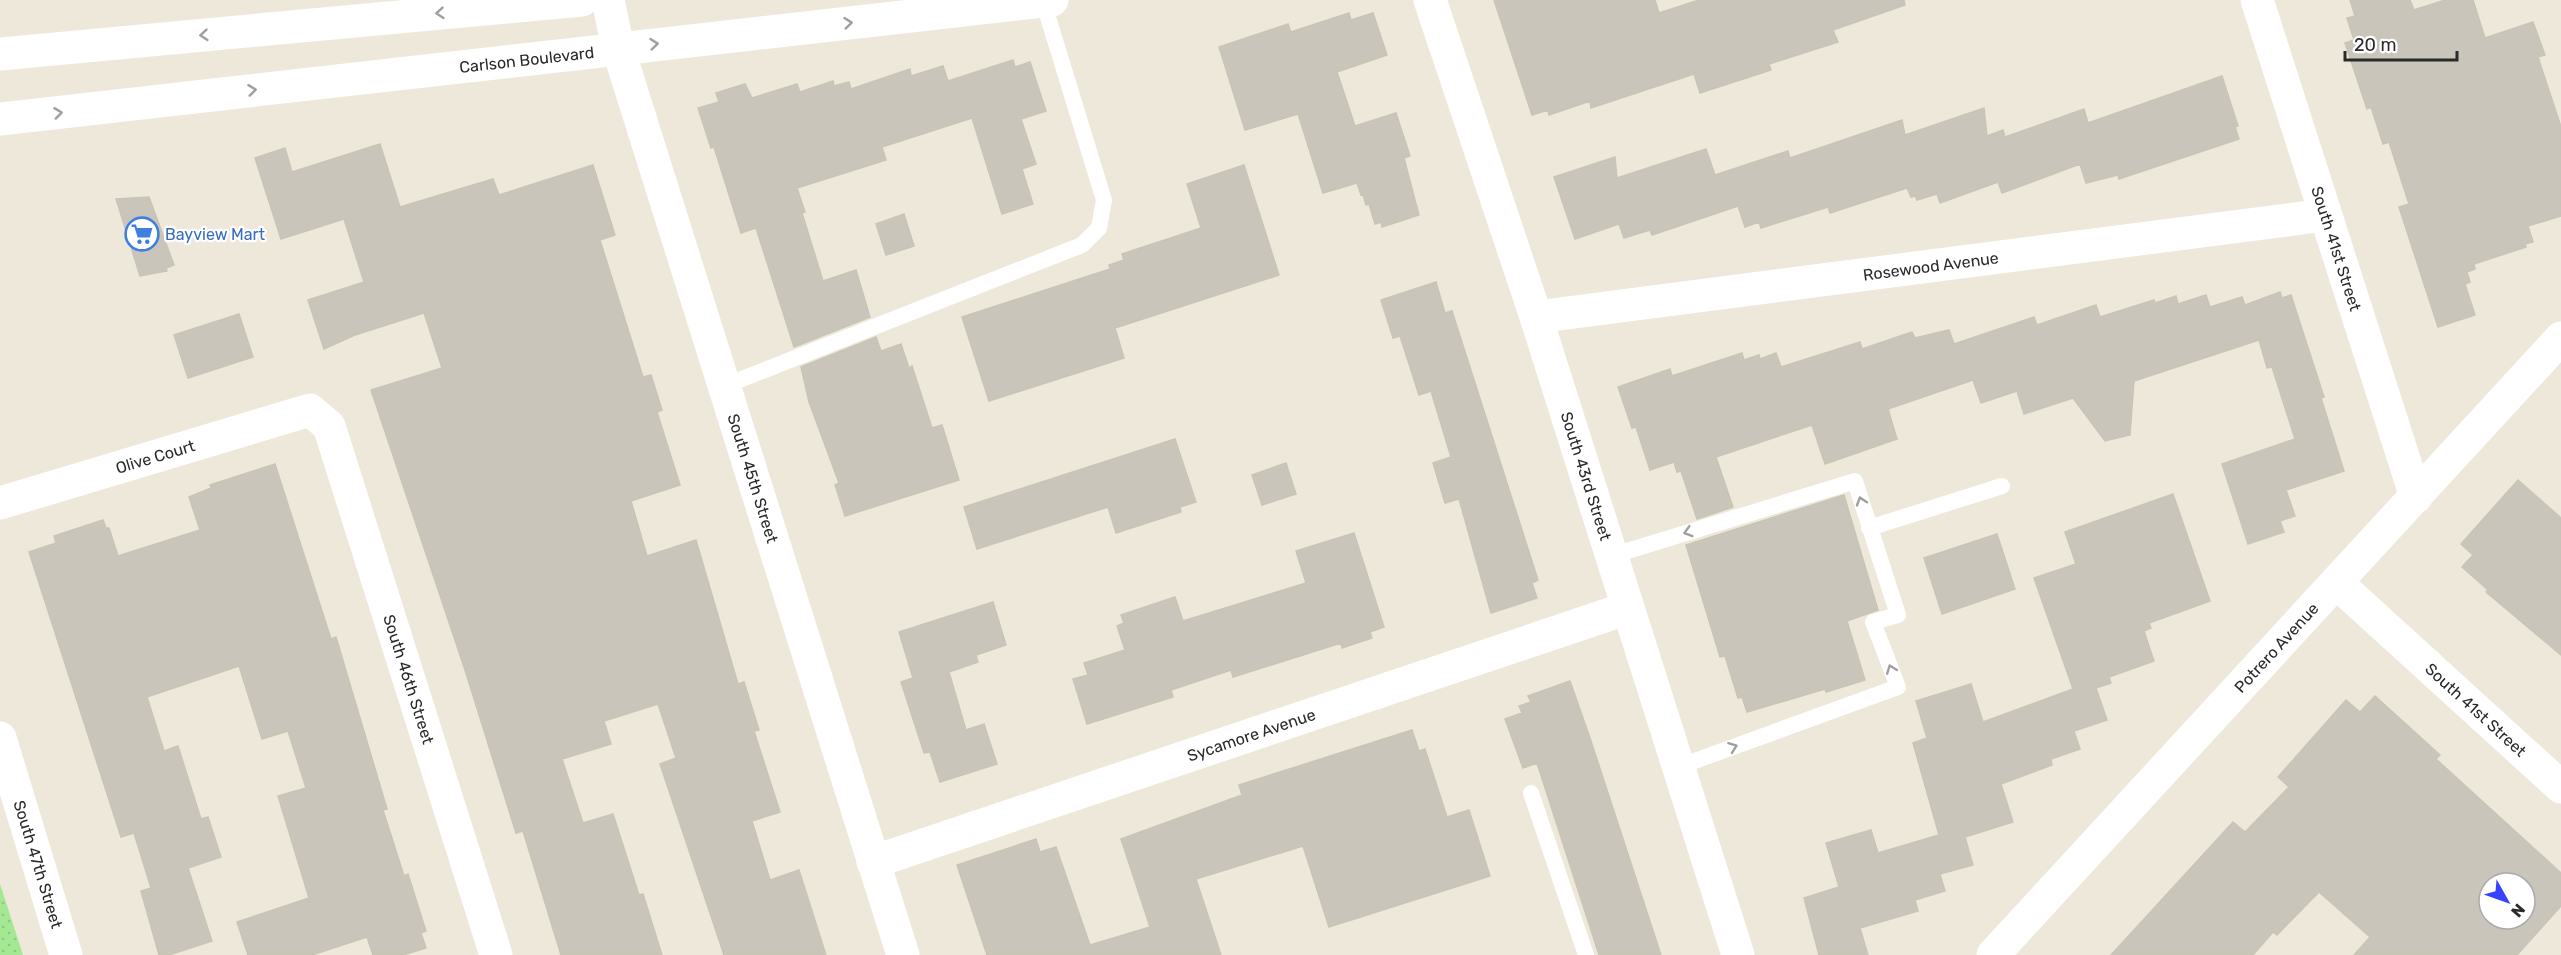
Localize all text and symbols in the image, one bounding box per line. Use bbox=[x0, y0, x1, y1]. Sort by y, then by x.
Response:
one-way arrow bbox=[436, 6, 445, 19]
one-way arrow bbox=[843, 17, 853, 30]
scale bar bbox=[2345, 24, 2458, 62]
one-way arrow bbox=[200, 28, 209, 41]
text: 20 m bbox=[2354, 34, 2396, 56]
one-way arrow bbox=[650, 39, 659, 51]
street label: Carlson Boulevard bbox=[458, 42, 595, 76]
one-way arrow bbox=[247, 84, 256, 97]
one-way arrow bbox=[54, 107, 63, 119]
street label: South 41st Street bbox=[2308, 184, 2365, 313]
supermarket icon: Bayview Mart bbox=[124, 216, 160, 252]
place label: Bayview Mart bbox=[165, 225, 265, 244]
street label: Rosewood Avenue bbox=[1862, 248, 2000, 284]
street label: South 43rd Street bbox=[1557, 409, 1616, 543]
street label: South 45th Street bbox=[724, 411, 782, 545]
street label: Olive Court bbox=[113, 436, 197, 477]
one-way arrow bbox=[1856, 496, 1868, 507]
one-way arrow bbox=[1683, 525, 1694, 537]
street label: Potrero Avenue bbox=[2230, 599, 2322, 696]
street label: South 46th Street bbox=[380, 612, 438, 746]
street label: South 41st Street bbox=[2422, 659, 2530, 760]
one-way arrow bbox=[1885, 664, 1898, 674]
street label: Sycamore Avenue bbox=[1185, 704, 1318, 765]
one-way arrow bbox=[1727, 742, 1738, 755]
street label: South 47th Street bbox=[10, 798, 67, 931]
north arrow bbox=[2477, 871, 2537, 931]
text: N bbox=[2507, 900, 2529, 921]

